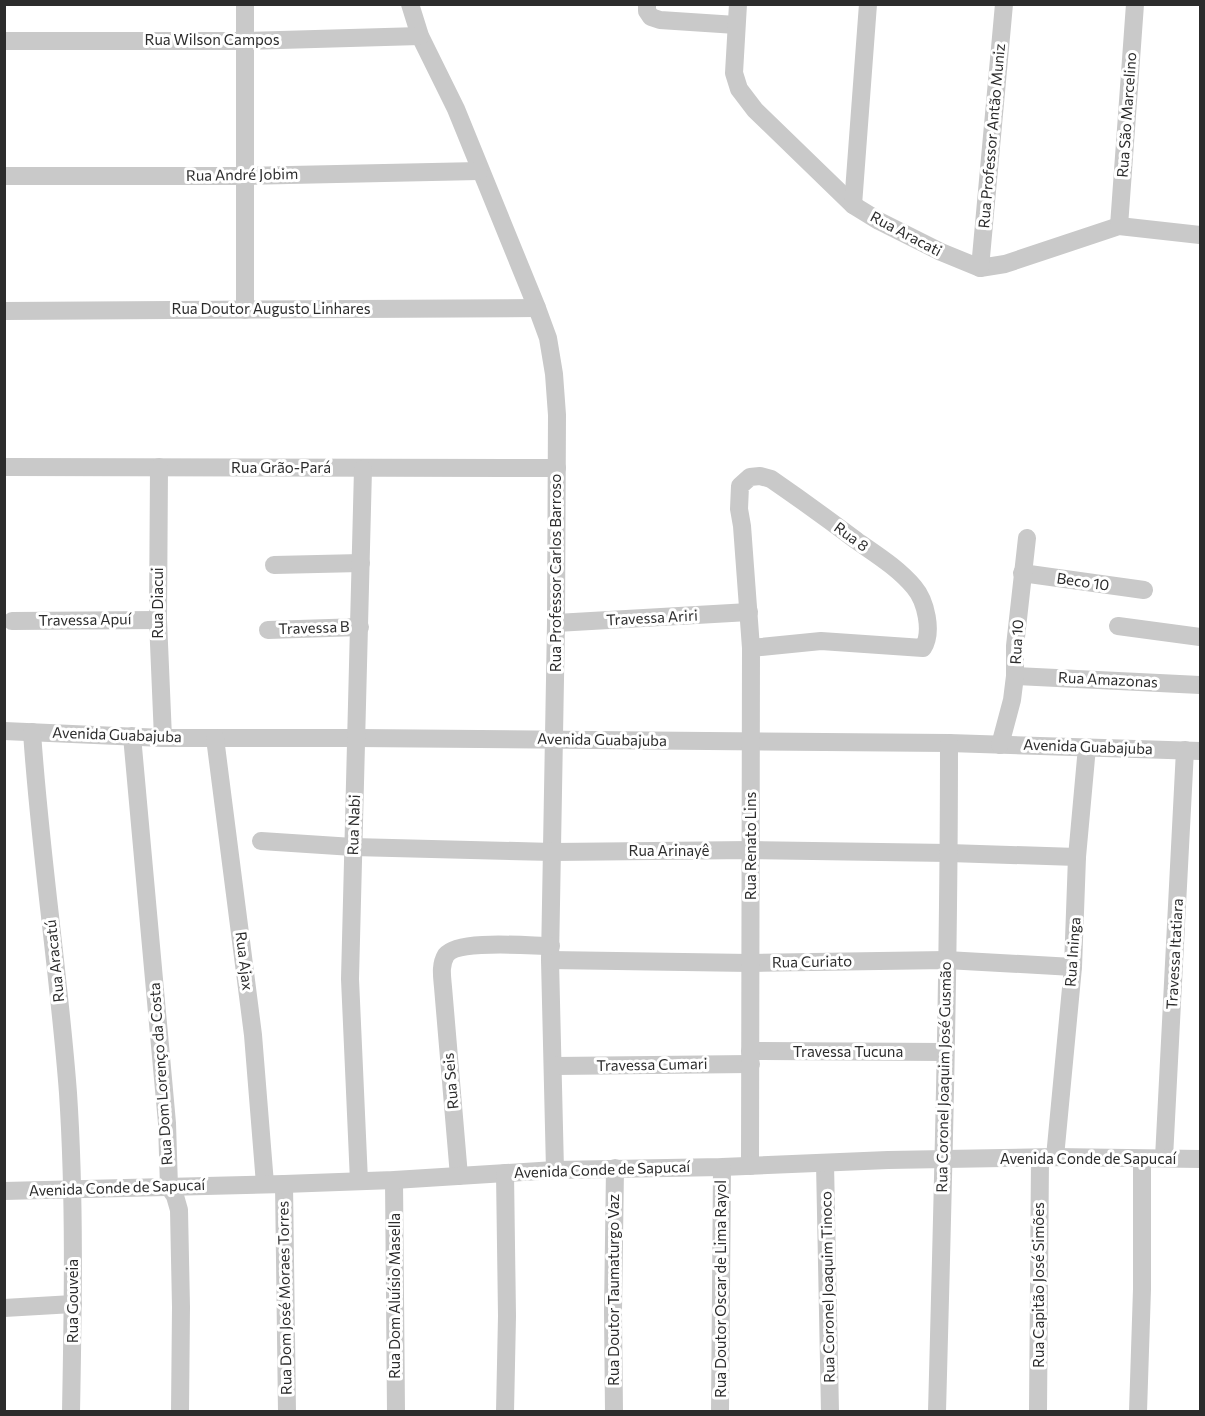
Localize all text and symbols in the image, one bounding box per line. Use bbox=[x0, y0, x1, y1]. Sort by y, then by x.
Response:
street label: Rua Wilson Campos bbox=[145, 30, 280, 48]
street label: Rua Professor Antão Muniz bbox=[974, 43, 1008, 229]
street label: Rua São Marcelino bbox=[1113, 52, 1139, 178]
street label: Rua André Jobim bbox=[186, 164, 298, 184]
street label: Rua Aracati bbox=[868, 207, 945, 259]
street label: Rua Doutor Augusto Linhares bbox=[171, 299, 371, 317]
street label: Rua Grão-Pará bbox=[231, 458, 331, 476]
street label: Rua Professor Carlos Barroso bbox=[546, 474, 564, 672]
street label: Rua 8 bbox=[831, 518, 872, 555]
street label: Rua Diacui bbox=[148, 567, 166, 639]
street label: Beco 10 bbox=[1056, 568, 1111, 594]
street label: Travessa Ariri bbox=[606, 606, 698, 628]
street label: Travessa Apuí bbox=[38, 609, 133, 629]
street label: Travessa B bbox=[278, 617, 350, 637]
street label: Rua 10 bbox=[1006, 619, 1026, 665]
street label: Rua Amazonas bbox=[1058, 667, 1159, 691]
street label: Avenida Guabajuba bbox=[52, 723, 182, 745]
street label: Avenida Guabajuba bbox=[537, 729, 667, 749]
street label: Avenida Guabajuba bbox=[1023, 735, 1153, 757]
street label: Rua Renato Lins bbox=[741, 791, 759, 900]
street label: Rua Nabi bbox=[343, 794, 363, 856]
street label: Rua Arinayê bbox=[629, 841, 710, 859]
street label: Travessa Itatiara bbox=[1162, 898, 1186, 1010]
street label: Rua Ininga bbox=[1061, 916, 1083, 988]
street label: Rua Aracatú bbox=[41, 919, 67, 1003]
street label: Rua Ajax bbox=[232, 930, 258, 991]
street label: Rua Curiato bbox=[772, 951, 852, 971]
street label: Rua Coronel Joaquim José Gusmão bbox=[932, 961, 954, 1193]
street label: Rua Dom Lorenço da Costa bbox=[145, 982, 175, 1166]
street label: Travessa Tucuna bbox=[793, 1042, 903, 1060]
street label: Rua Seis bbox=[439, 1052, 461, 1110]
street label: Travessa Cumari bbox=[596, 1054, 708, 1074]
street label: Avenida Conde de Sapucaí bbox=[1000, 1149, 1177, 1167]
street label: Avenida Conde de Sapucaí bbox=[513, 1157, 692, 1181]
street label: Avenida Conde de Sapucaí bbox=[28, 1175, 207, 1199]
street label: Rua Doutor Oscar de Lima Rayol bbox=[711, 1180, 729, 1398]
street label: Rua Coronel Joaquim Tinoco bbox=[816, 1191, 838, 1383]
street label: Rua Doutor Taumaturgo Vaz bbox=[604, 1194, 622, 1386]
street label: Rua Dom José Moraes Torres bbox=[273, 1201, 295, 1395]
street label: Rua Capitão José Simões bbox=[1029, 1202, 1047, 1368]
street label: Rua Dom Aluísio Masella bbox=[385, 1213, 403, 1379]
street label: Rua Gouveia bbox=[63, 1259, 81, 1343]

